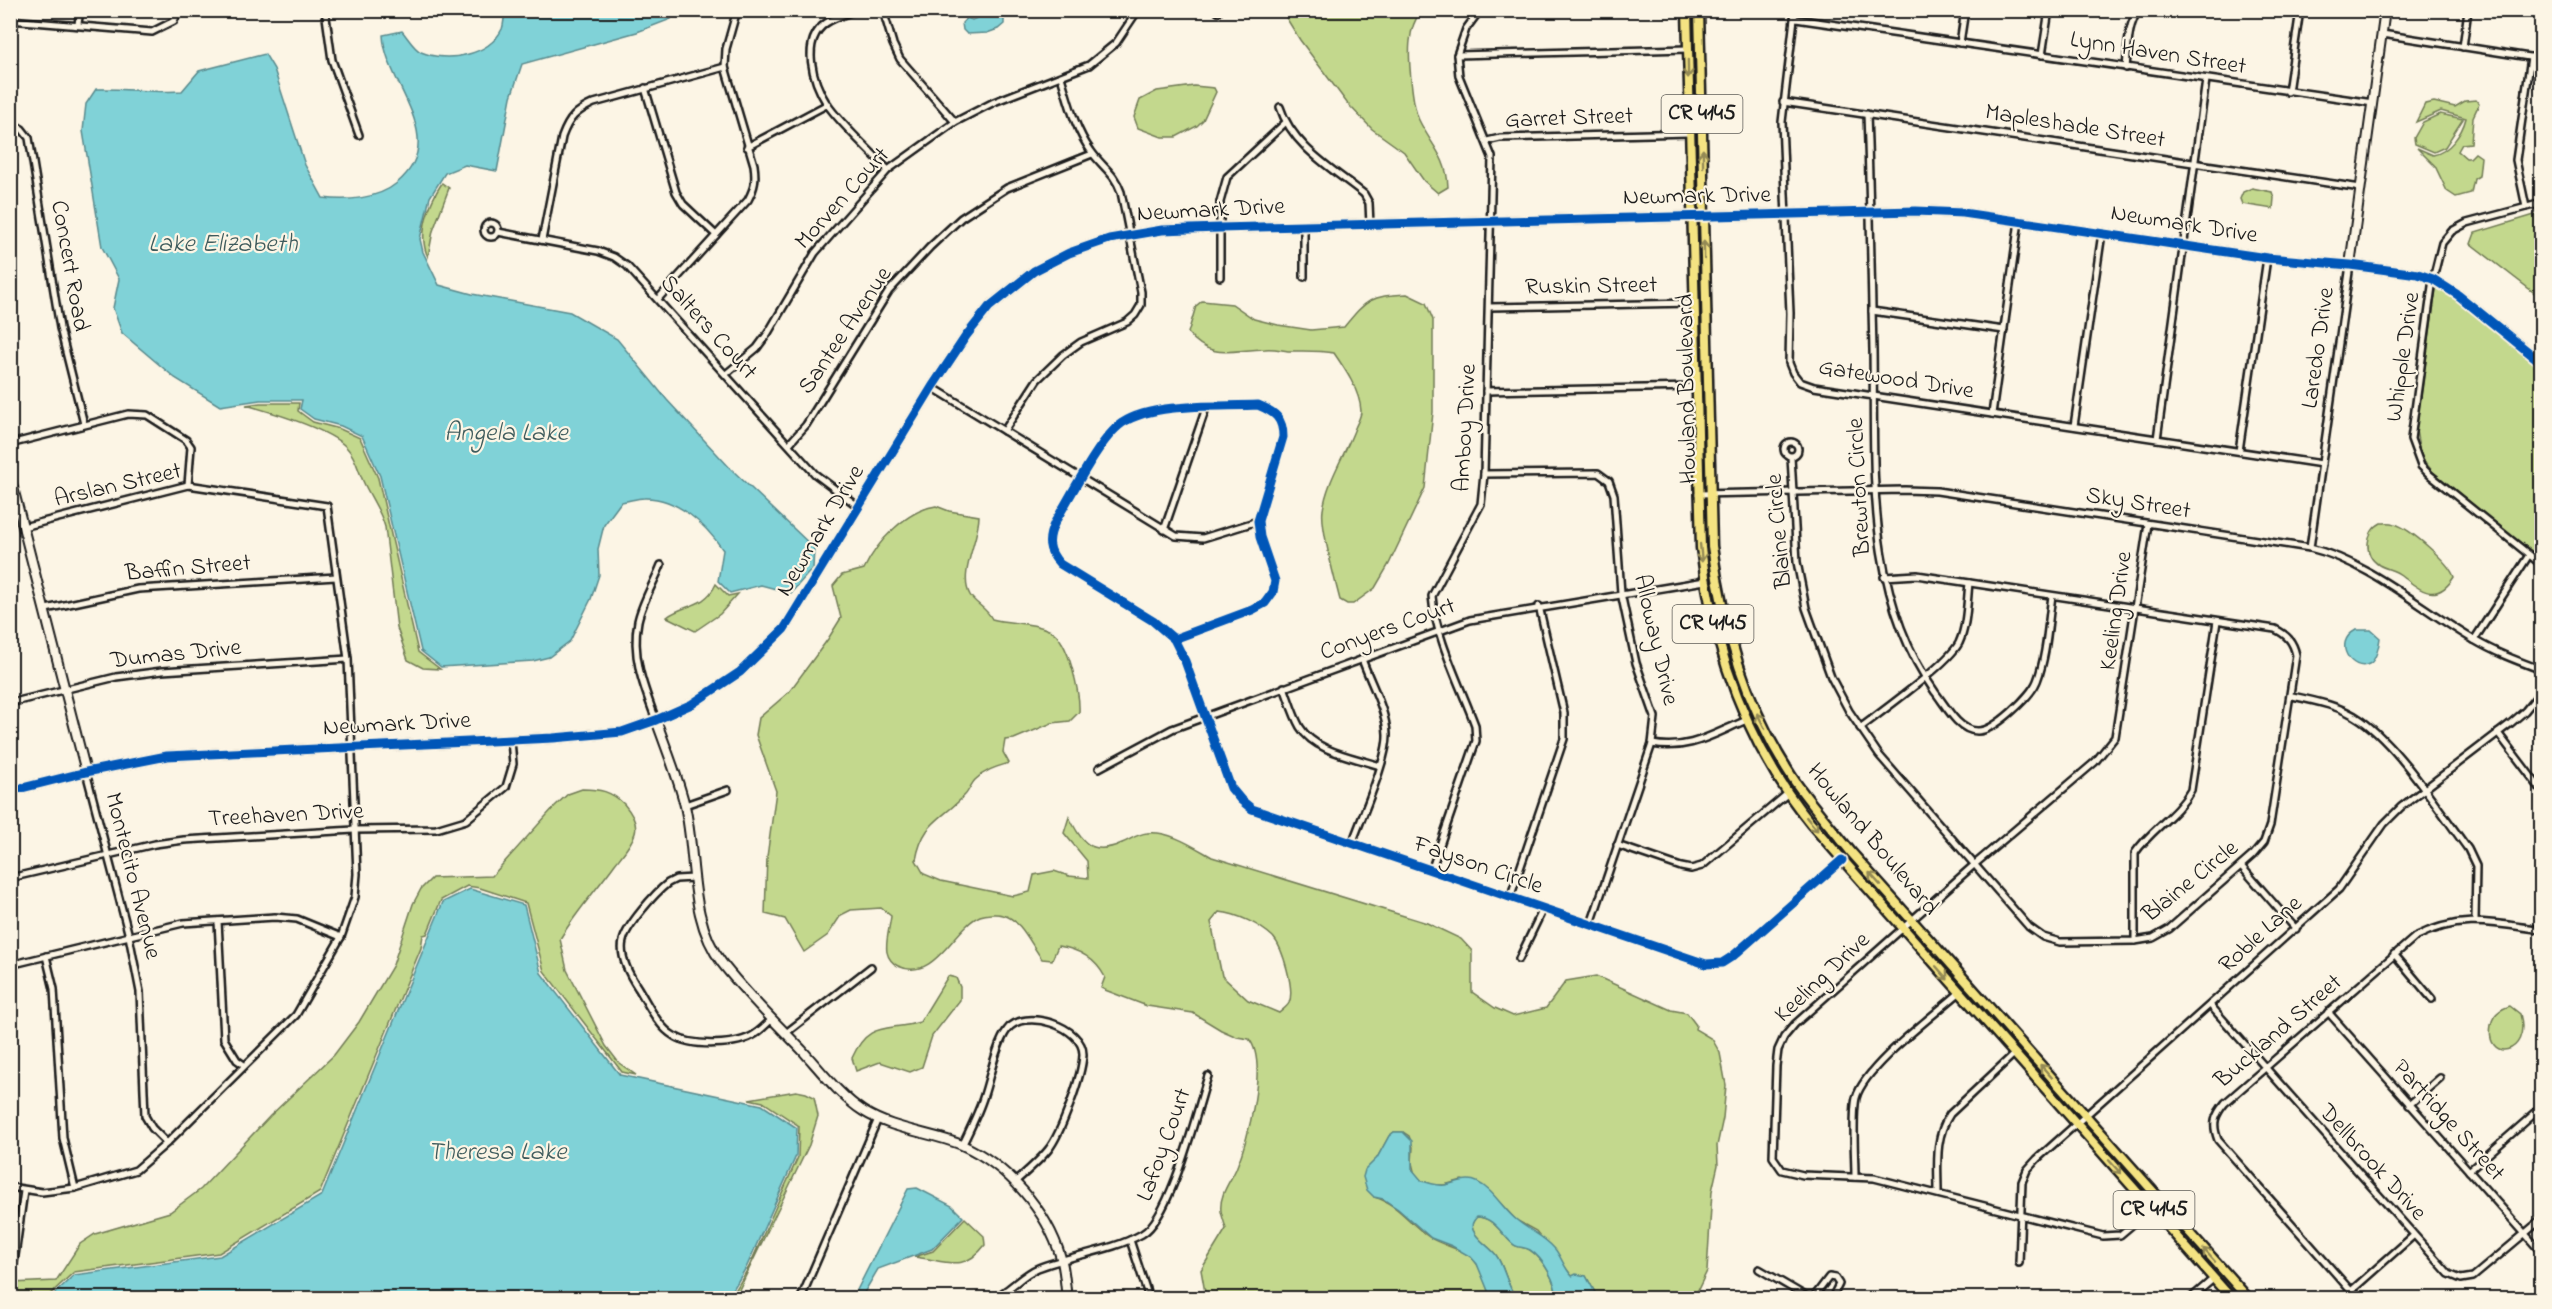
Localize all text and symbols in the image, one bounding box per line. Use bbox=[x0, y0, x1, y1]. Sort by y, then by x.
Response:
street label: Lynn Haven Street bbox=[2067, 23, 2249, 86]
one-way arrow bbox=[1682, 58, 1694, 78]
road number: CR 4145 bbox=[1662, 95, 1742, 133]
street label: Mapleshade Street bbox=[1982, 95, 2168, 159]
street label: Garret Street bbox=[1504, 99, 1634, 139]
street label: Morven Court bbox=[787, 140, 899, 258]
one-way arrow bbox=[1697, 149, 1708, 169]
street label: Newmark Drive bbox=[1623, 178, 1772, 216]
street label: Newmark Drive bbox=[1136, 190, 1286, 232]
street label: Newmark Drive bbox=[2108, 196, 2260, 254]
street label: Concert Road bbox=[40, 198, 98, 335]
water label: Lake Elizabeth bbox=[148, 226, 298, 264]
one-way arrow bbox=[1698, 241, 1710, 261]
street label: Santee Avenue bbox=[790, 260, 902, 402]
street label: Salters Court bbox=[651, 267, 765, 389]
street label: Ruskin Street bbox=[1525, 268, 1657, 306]
street label: Laredo Drive bbox=[2293, 285, 2345, 411]
street label: Whipple Drive bbox=[2378, 290, 2430, 424]
street label: Howland Boulevard bbox=[1669, 293, 1707, 484]
street label: Gatewood Drive bbox=[1816, 350, 1976, 410]
street label: Amboy Drive bbox=[1445, 363, 1488, 493]
water label: Angela Lake bbox=[444, 415, 569, 453]
street label: Brewton Circle bbox=[1839, 417, 1881, 558]
street label: Arslan Street bbox=[51, 454, 185, 518]
street label: Newmark Drive bbox=[768, 458, 874, 604]
street label: Blaine Circle bbox=[1758, 472, 1803, 591]
street label: Sky Street bbox=[2083, 478, 2193, 531]
one-way arrow bbox=[1696, 542, 1707, 562]
street label: Baffin Street bbox=[123, 546, 252, 592]
street label: Keeling Drive bbox=[2091, 549, 2143, 673]
street label: Alloway Drive bbox=[1622, 571, 1687, 709]
street label: Conyers Court bbox=[1315, 589, 1461, 672]
road number: CR 4145 bbox=[1672, 605, 1754, 643]
street label: Dumas Drive bbox=[108, 631, 243, 679]
street label: Newmark Drive bbox=[322, 704, 472, 746]
one-way arrow bbox=[1755, 713, 1767, 731]
street label: Howland Boulevard bbox=[1797, 756, 1947, 924]
street label: Montecito Avenue bbox=[94, 789, 170, 963]
street label: Treehaven Drive bbox=[207, 794, 365, 838]
one-way arrow bbox=[1805, 816, 1818, 832]
street label: Fayson Circle bbox=[1407, 827, 1548, 906]
street label: Blaine Circle bbox=[2135, 832, 2247, 932]
one-way arrow bbox=[1868, 871, 1882, 886]
street label: Roble Lane bbox=[2211, 888, 2311, 982]
street label: Keeling Drive bbox=[1767, 924, 1879, 1032]
one-way arrow bbox=[1935, 965, 1949, 980]
street label: Buckland Street bbox=[2206, 966, 2351, 1098]
street label: Partridge Street bbox=[2383, 1052, 2513, 1190]
one-way arrow bbox=[2039, 1064, 2053, 1079]
street label: Lafoy Court bbox=[1128, 1083, 1203, 1207]
street label: Dellbrook Drive bbox=[2309, 1096, 2434, 1230]
water label: Theresa Lake bbox=[427, 1134, 568, 1172]
one-way arrow bbox=[2108, 1159, 2122, 1174]
road number: CR 4145 bbox=[2114, 1191, 2194, 1229]
one-way arrow bbox=[2202, 1248, 2216, 1263]

